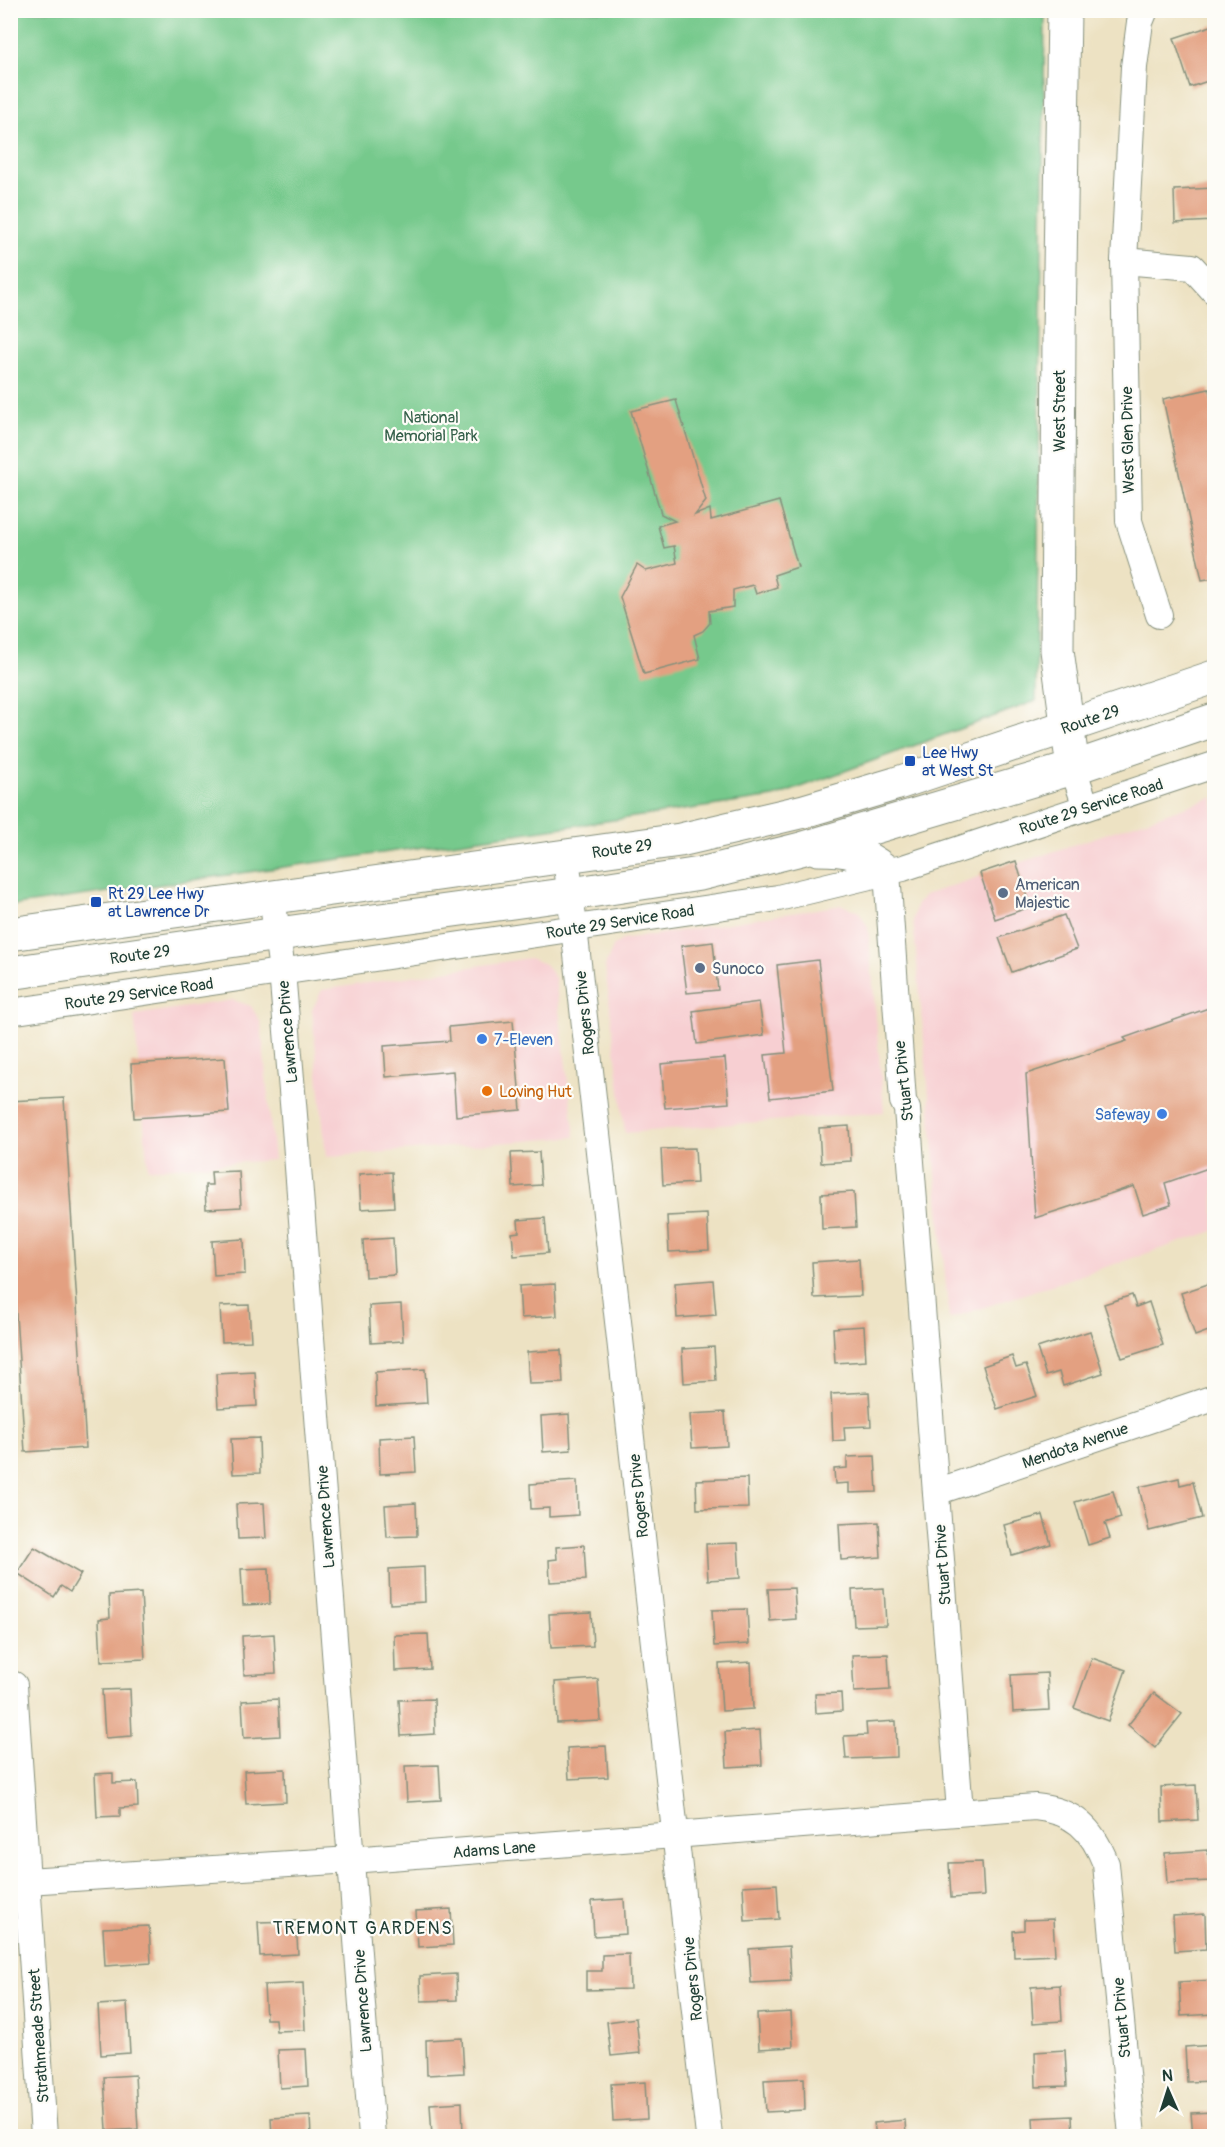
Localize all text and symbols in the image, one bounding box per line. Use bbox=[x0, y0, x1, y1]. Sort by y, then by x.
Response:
street label: West Street bbox=[1050, 369, 1070, 452]
street label: West Glen Drive bbox=[1117, 386, 1139, 494]
park label: National Memorial Park bbox=[384, 408, 478, 446]
street label: Route 29 bbox=[1058, 701, 1122, 739]
place label: Lee Hwy at West St bbox=[922, 743, 994, 781]
marker: Lee Hwy at West St bbox=[903, 754, 917, 768]
street label: Route 29 Service Road bbox=[1017, 774, 1166, 840]
street label: Route 29 bbox=[591, 835, 654, 863]
place label: American Majestic bbox=[1015, 875, 1080, 913]
place label: Rt 29 Lee Hwy at Lawrence Dr bbox=[108, 884, 210, 922]
marker: American Majestic bbox=[996, 886, 1010, 900]
marker: Rt 29 Lee Hwy at Lawrence Dr bbox=[89, 895, 103, 909]
street label: Route 29 Service Road bbox=[545, 900, 696, 944]
street label: Route 29 bbox=[109, 941, 172, 969]
place label: Sunoco bbox=[712, 959, 764, 979]
marker: Sunoco bbox=[693, 961, 707, 975]
street label: Rogers Drive bbox=[571, 970, 599, 1056]
street label: Route 29 Service Road bbox=[63, 974, 215, 1014]
street label: Lawrence Drive bbox=[274, 980, 302, 1084]
place label: 7-Eleven bbox=[494, 1030, 553, 1050]
marker: 7-Eleven bbox=[475, 1032, 489, 1046]
street label: Stuart Drive bbox=[890, 1039, 918, 1122]
place label: Loving Hut bbox=[499, 1082, 572, 1102]
marker: Loving Hut bbox=[480, 1084, 494, 1098]
place label: Safeway bbox=[1095, 1105, 1150, 1125]
marker: Safeway bbox=[1155, 1107, 1169, 1121]
street label: Mendota Avenue bbox=[1020, 1418, 1131, 1473]
street label: Rogers Drive bbox=[625, 1453, 653, 1539]
street label: Lawrence Drive bbox=[312, 1465, 340, 1569]
street label: Stuart Drive bbox=[930, 1524, 956, 1606]
street label: Adams Lane bbox=[452, 1837, 536, 1863]
district label: TREMONT GARDENS bbox=[273, 1917, 453, 1940]
street label: Rogers Drive bbox=[679, 1936, 707, 2022]
street label: Lawrence Drive bbox=[349, 1949, 377, 2053]
street label: Strathmeade Street bbox=[24, 1968, 54, 2104]
street label: Stuart Drive bbox=[1108, 1977, 1135, 2059]
north arrow bbox=[1138, 2060, 1198, 2120]
text: N bbox=[1161, 2066, 1173, 2086]

